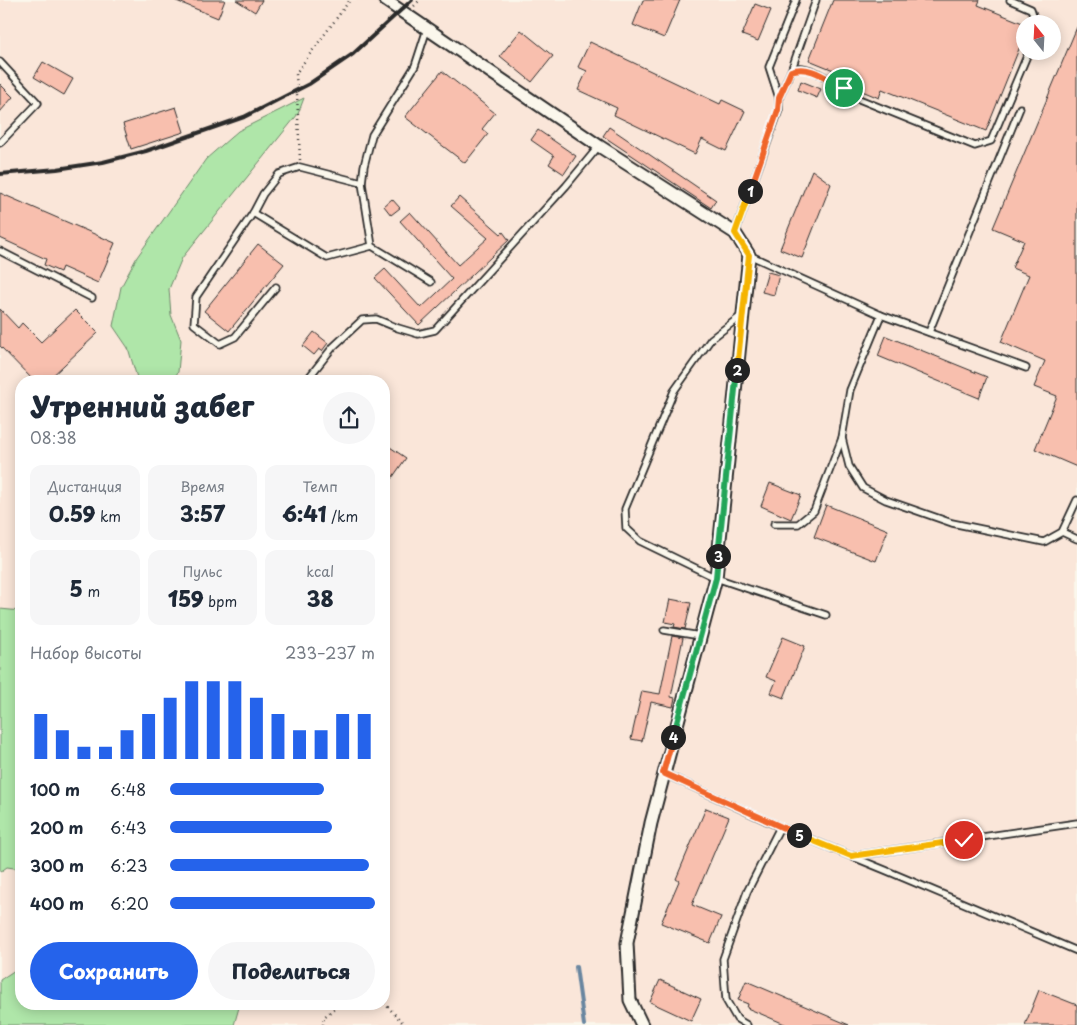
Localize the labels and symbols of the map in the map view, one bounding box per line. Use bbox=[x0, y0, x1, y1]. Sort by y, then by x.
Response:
north arrow bbox=[1016, 15, 1061, 60]
pin bbox=[823, 67, 865, 109]
pin: 1 bbox=[738, 178, 762, 204]
pin: 2 bbox=[724, 358, 750, 382]
pin: 3 bbox=[706, 544, 730, 568]
pin: 4 bbox=[660, 724, 686, 750]
pin bbox=[943, 819, 985, 861]
pin: 5 bbox=[786, 822, 812, 848]

